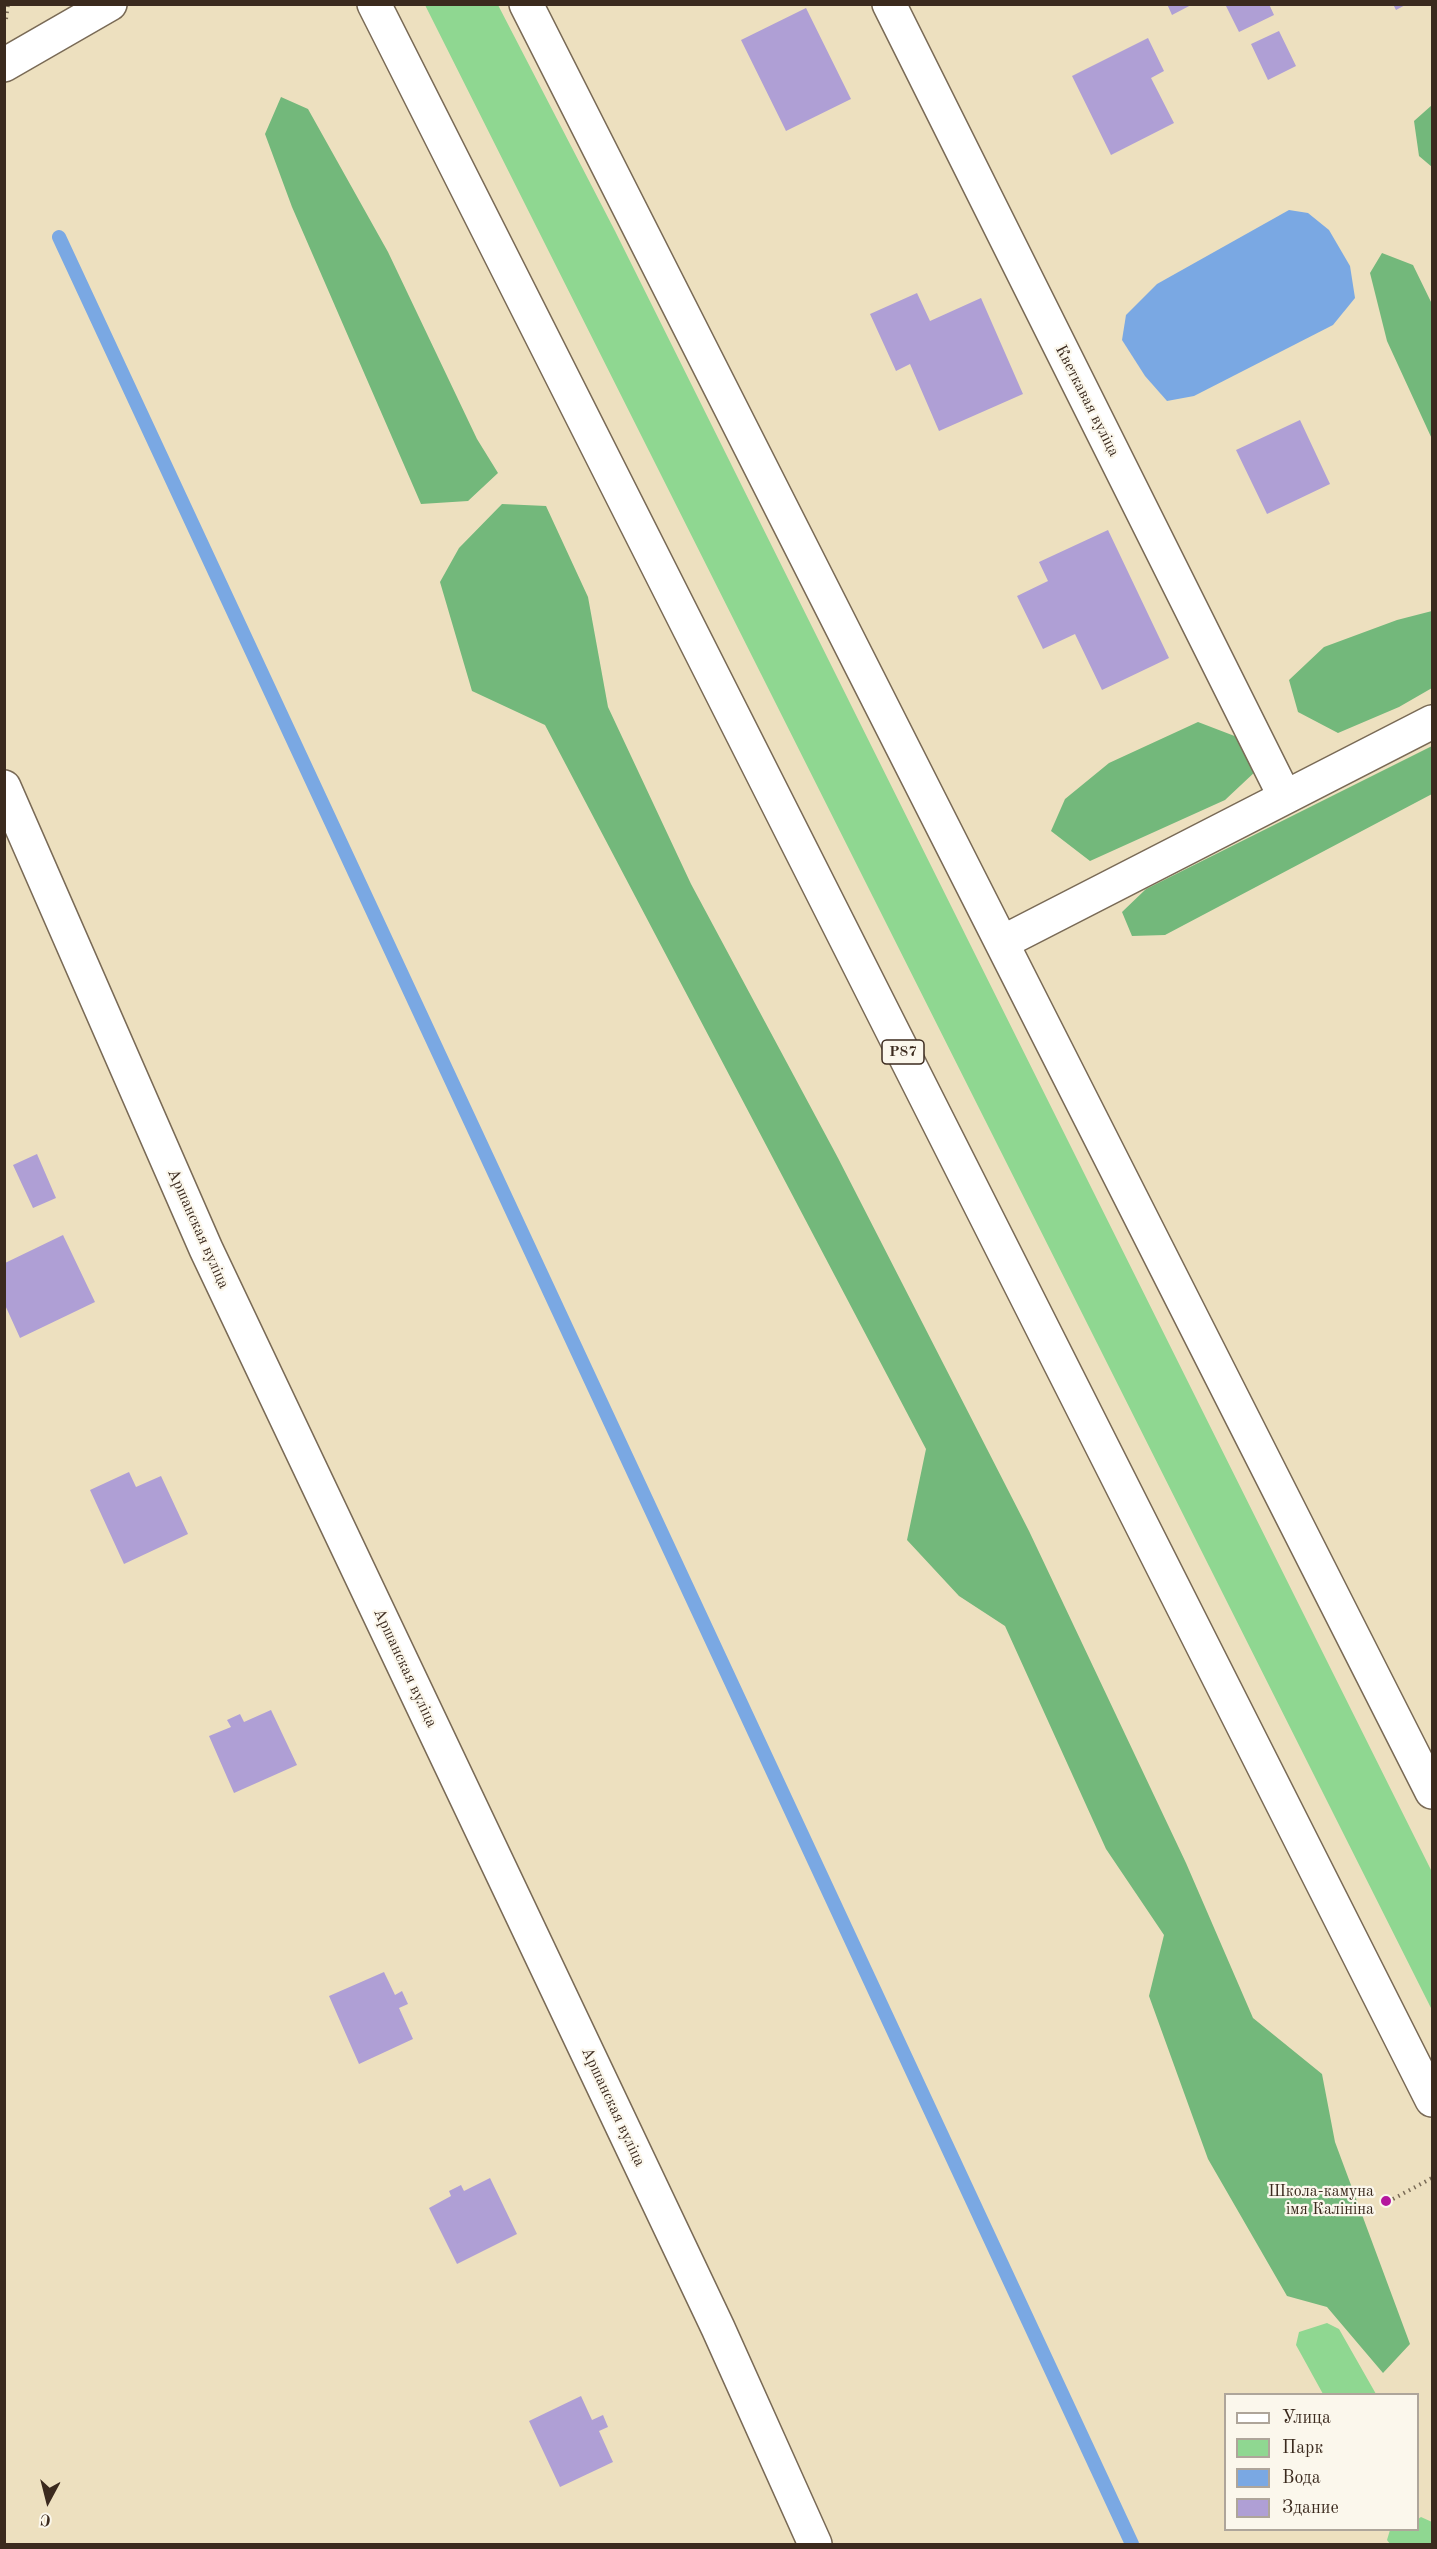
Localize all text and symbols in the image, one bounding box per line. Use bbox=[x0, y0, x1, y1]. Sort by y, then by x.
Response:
street label: Кветкавая вуліца bbox=[1051, 342, 1123, 460]
road number: Р87 bbox=[882, 1040, 924, 1064]
street label: Аршанская вуліца bbox=[163, 1166, 233, 1292]
street label: Аршанская вуліца bbox=[369, 1605, 441, 1731]
street label: Аршанская вуліца bbox=[577, 2044, 649, 2170]
place label: Школа-камуна імя Калініна bbox=[1268, 2182, 1374, 2220]
marker: Школа-камуна імя Калініна bbox=[1379, 2194, 1393, 2208]
legend bbox=[1224, 2393, 1419, 2531]
text: Улица bbox=[1282, 2409, 1331, 2427]
text: Парк bbox=[1282, 2439, 1323, 2457]
text: Вода bbox=[1282, 2469, 1321, 2487]
north arrow bbox=[18, 2471, 78, 2531]
text: Здание bbox=[1282, 2499, 1339, 2517]
text: С bbox=[40, 2510, 52, 2527]

